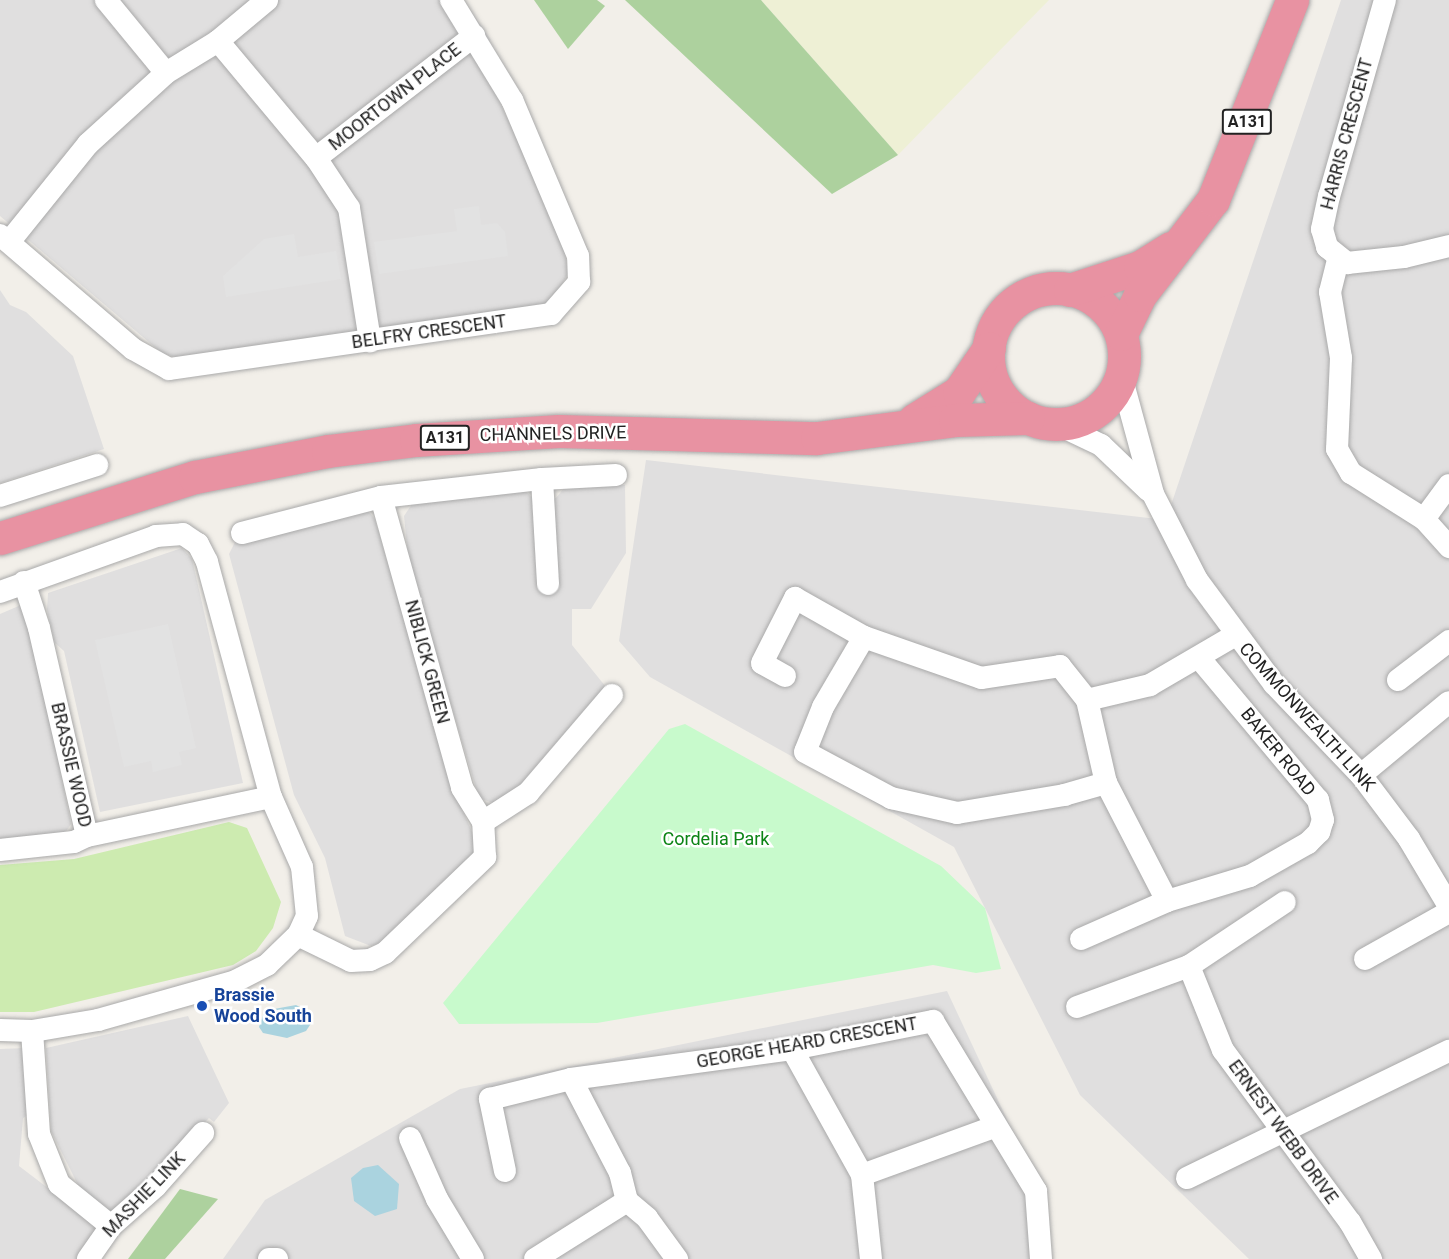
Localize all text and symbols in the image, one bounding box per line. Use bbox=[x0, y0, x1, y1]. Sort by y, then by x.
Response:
street label: MOORTOWN PLACE bbox=[325, 39, 465, 155]
street label: HARRIS CRESCENT bbox=[1316, 56, 1378, 212]
road number: A131 bbox=[1222, 109, 1272, 135]
street label: BELFRY CRESCENT bbox=[350, 310, 508, 354]
street label: CHANNELS DRIVE bbox=[479, 422, 627, 446]
road number: A131 bbox=[420, 425, 470, 451]
street label: NIBLICK GREEN bbox=[400, 598, 454, 726]
street label: COMMONWEALTH LINK bbox=[1234, 638, 1380, 796]
street label: BRASSIE WOOD bbox=[46, 700, 96, 830]
street label: BAKER ROAD bbox=[1236, 704, 1320, 800]
park label: Cordelia Park bbox=[663, 828, 769, 850]
place label: Brassie Wood South bbox=[214, 985, 312, 1028]
marker: Brassie Wood South bbox=[195, 999, 209, 1013]
street label: GEORGE HEARD CRESCENT bbox=[695, 1013, 919, 1073]
street label: ERNEST WEBB DRIVE bbox=[1223, 1056, 1343, 1208]
street label: MASHIE LINK bbox=[98, 1148, 190, 1242]

